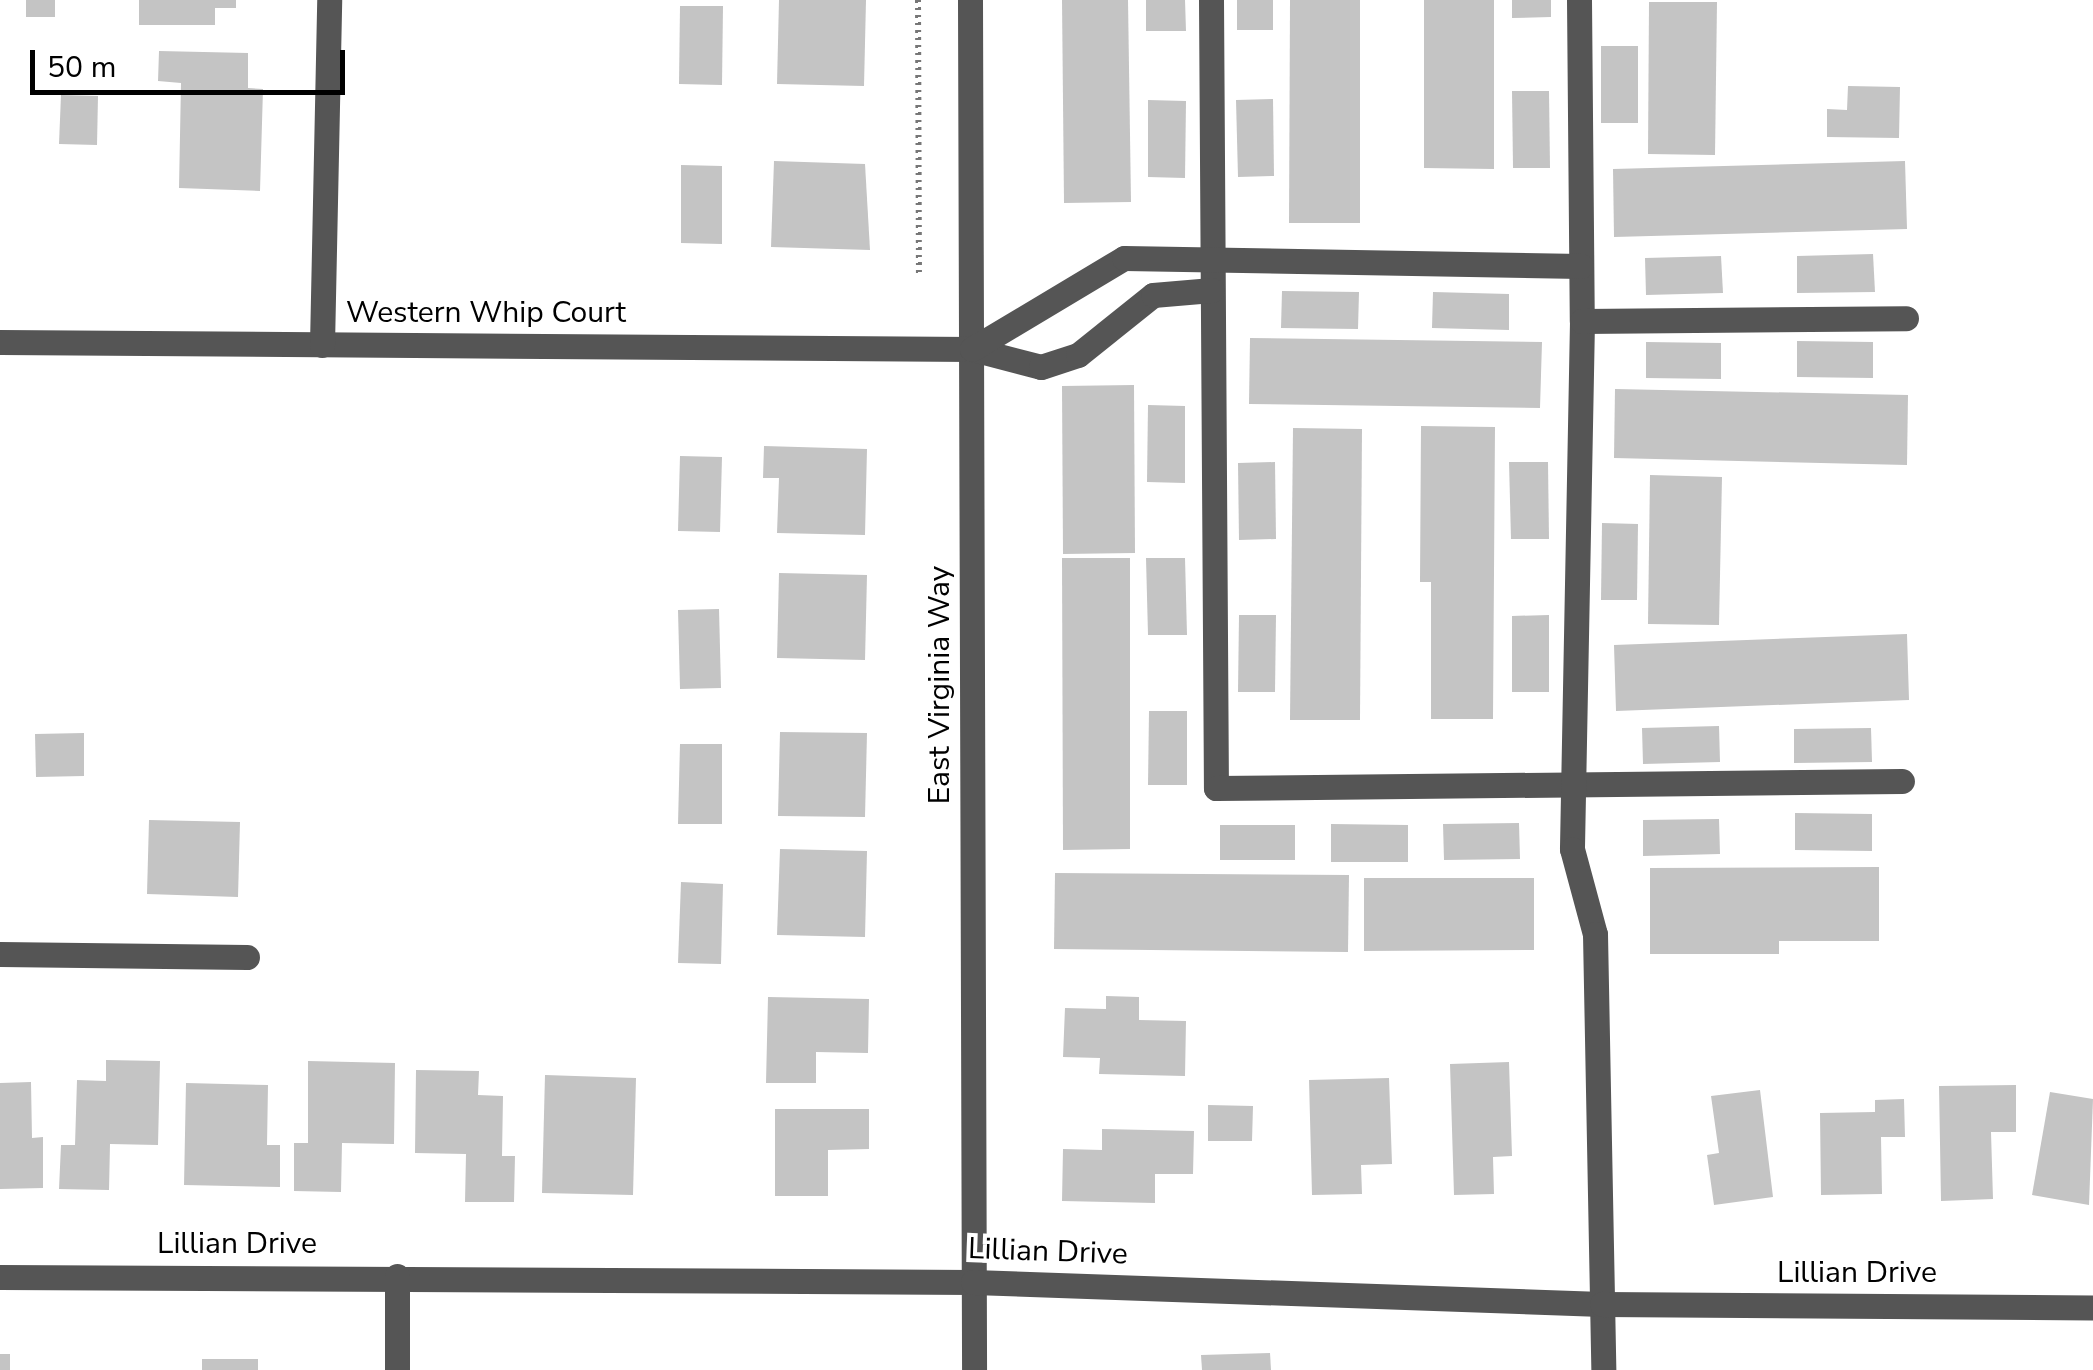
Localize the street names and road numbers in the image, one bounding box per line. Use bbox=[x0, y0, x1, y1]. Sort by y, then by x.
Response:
street label: Western Whip Court bbox=[346, 295, 626, 331]
street label: East Virginia Way bbox=[922, 566, 958, 804]
street label: Lillian Drive bbox=[157, 1226, 317, 1262]
street label: Lillian Drive bbox=[968, 1231, 1128, 1273]
street label: Lillian Drive bbox=[1777, 1255, 1937, 1291]

